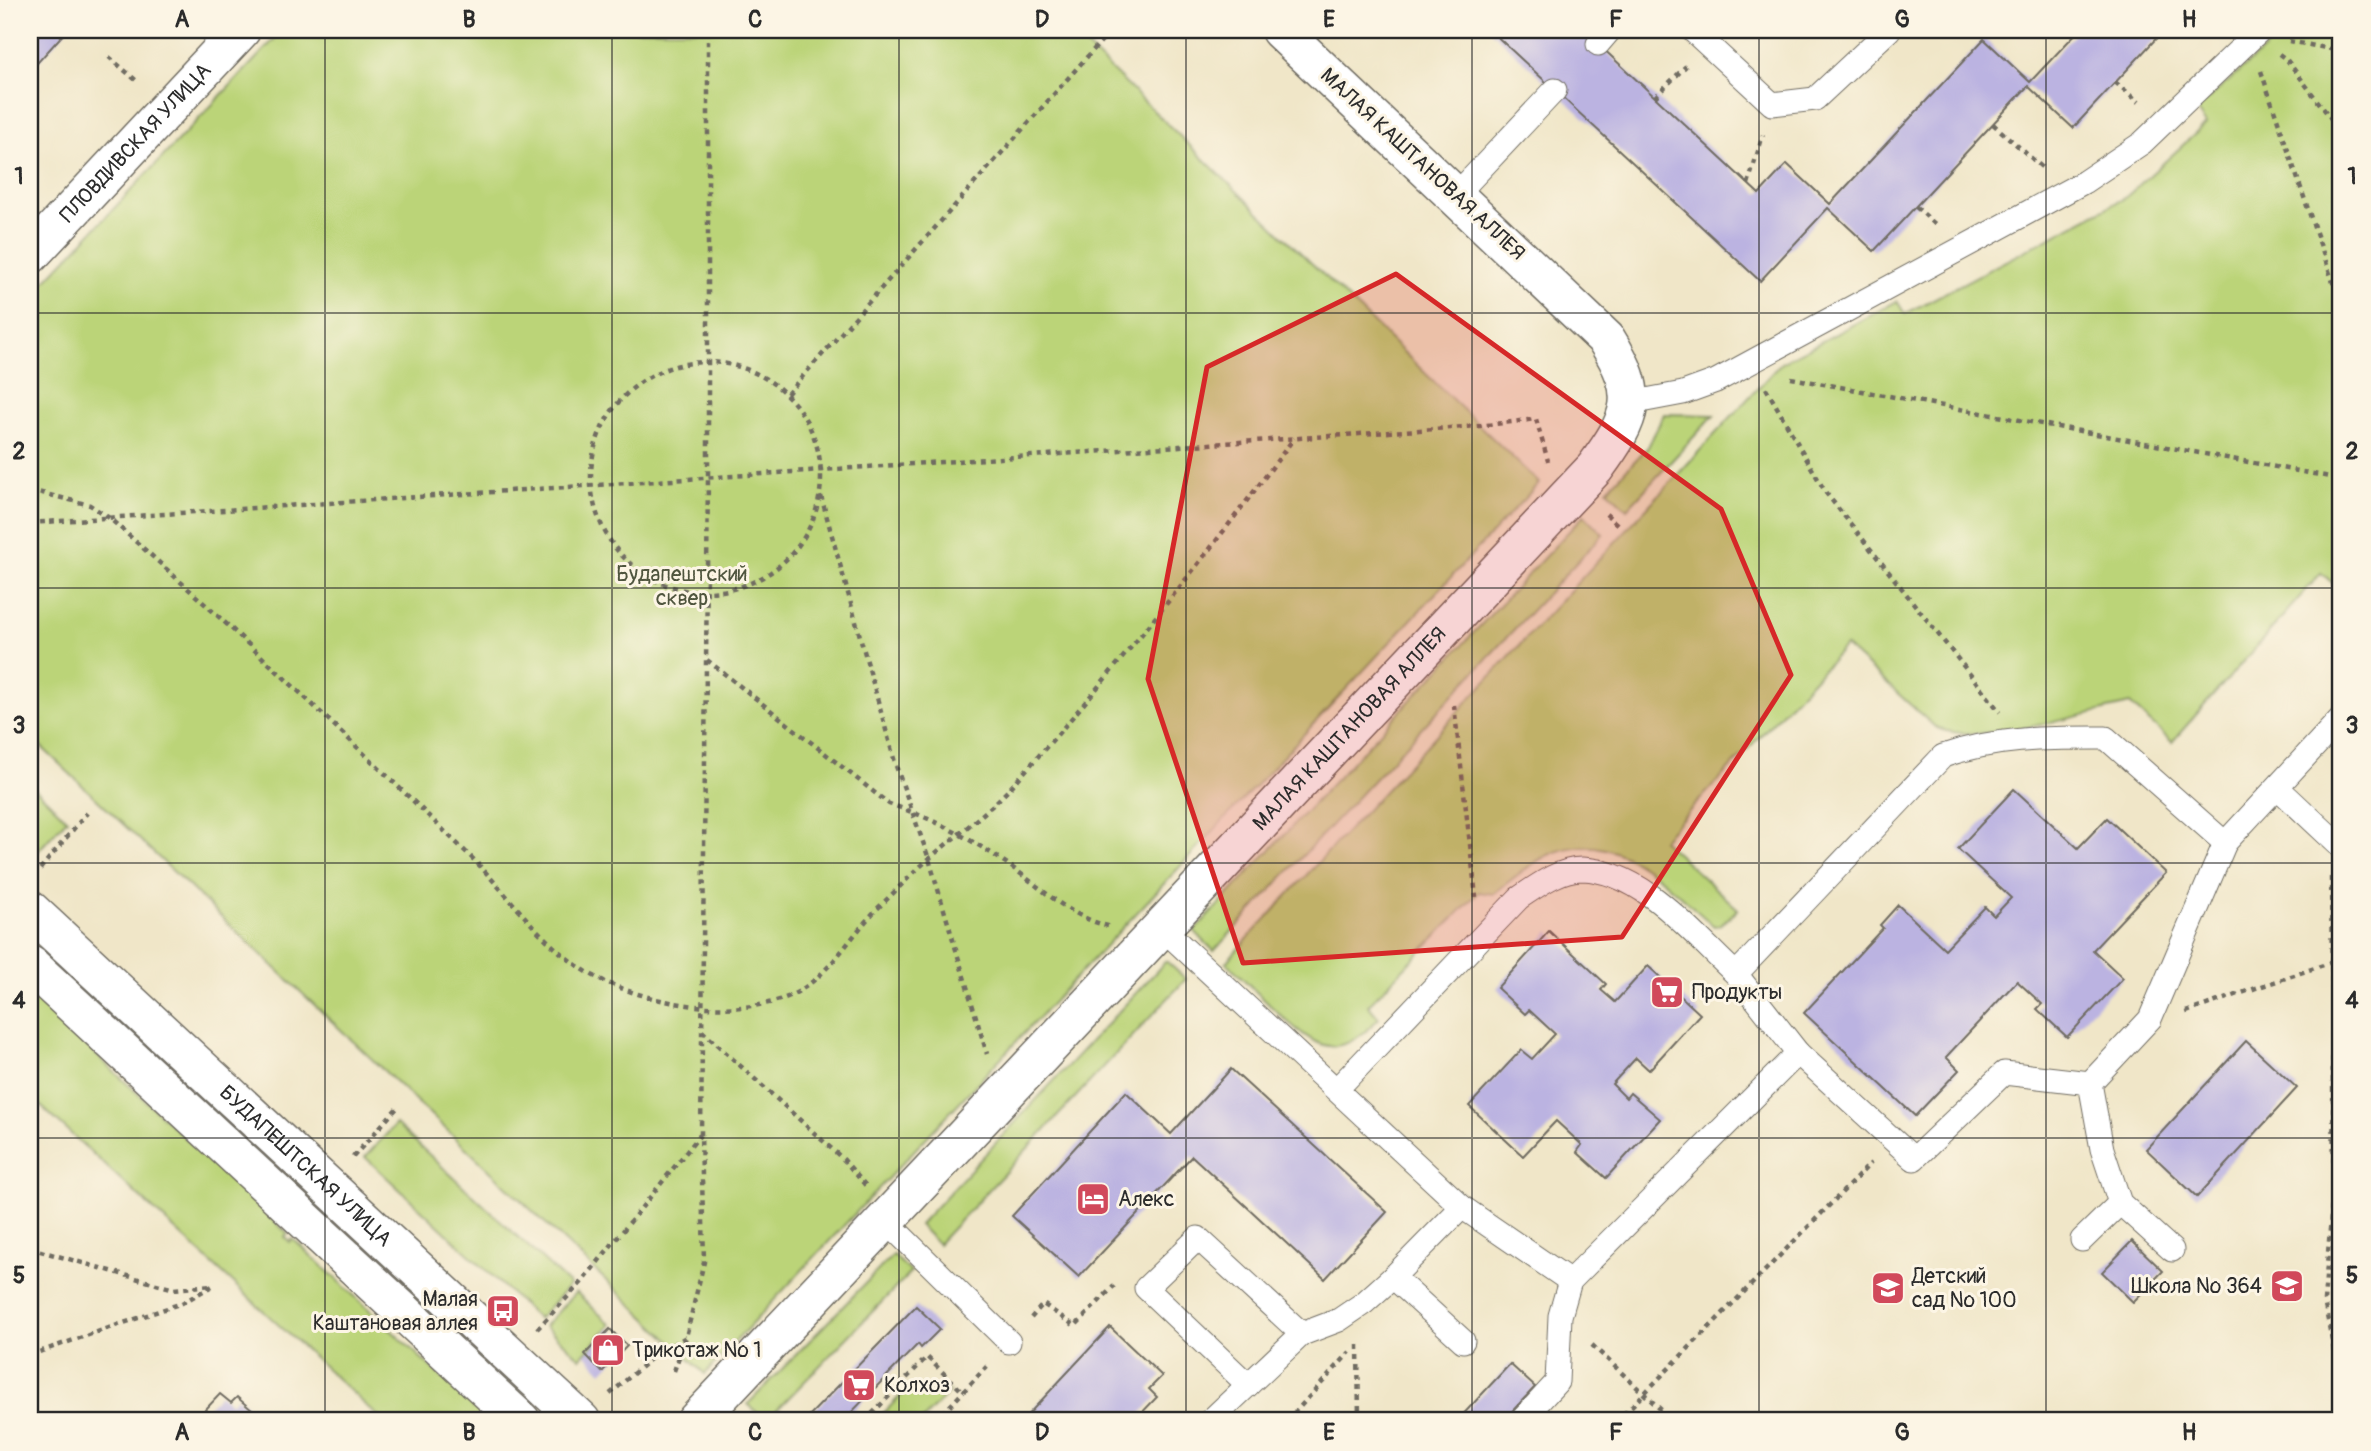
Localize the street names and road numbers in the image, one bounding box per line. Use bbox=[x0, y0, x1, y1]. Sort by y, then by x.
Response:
street label: ПЛОВДИВСКАЯ УЛИЦА bbox=[54, 57, 217, 229]
street label: МАЛАЯ КАШТАНОВАЯ АЛЛЕЯ bbox=[1314, 62, 1531, 267]
street label: МАЛАЯ КАШТАНОВАЯ АЛЛЕЯ bbox=[1247, 621, 1452, 837]
street label: БУДАПЕШТСКАЯ УЛИЦА bbox=[213, 1079, 397, 1253]

